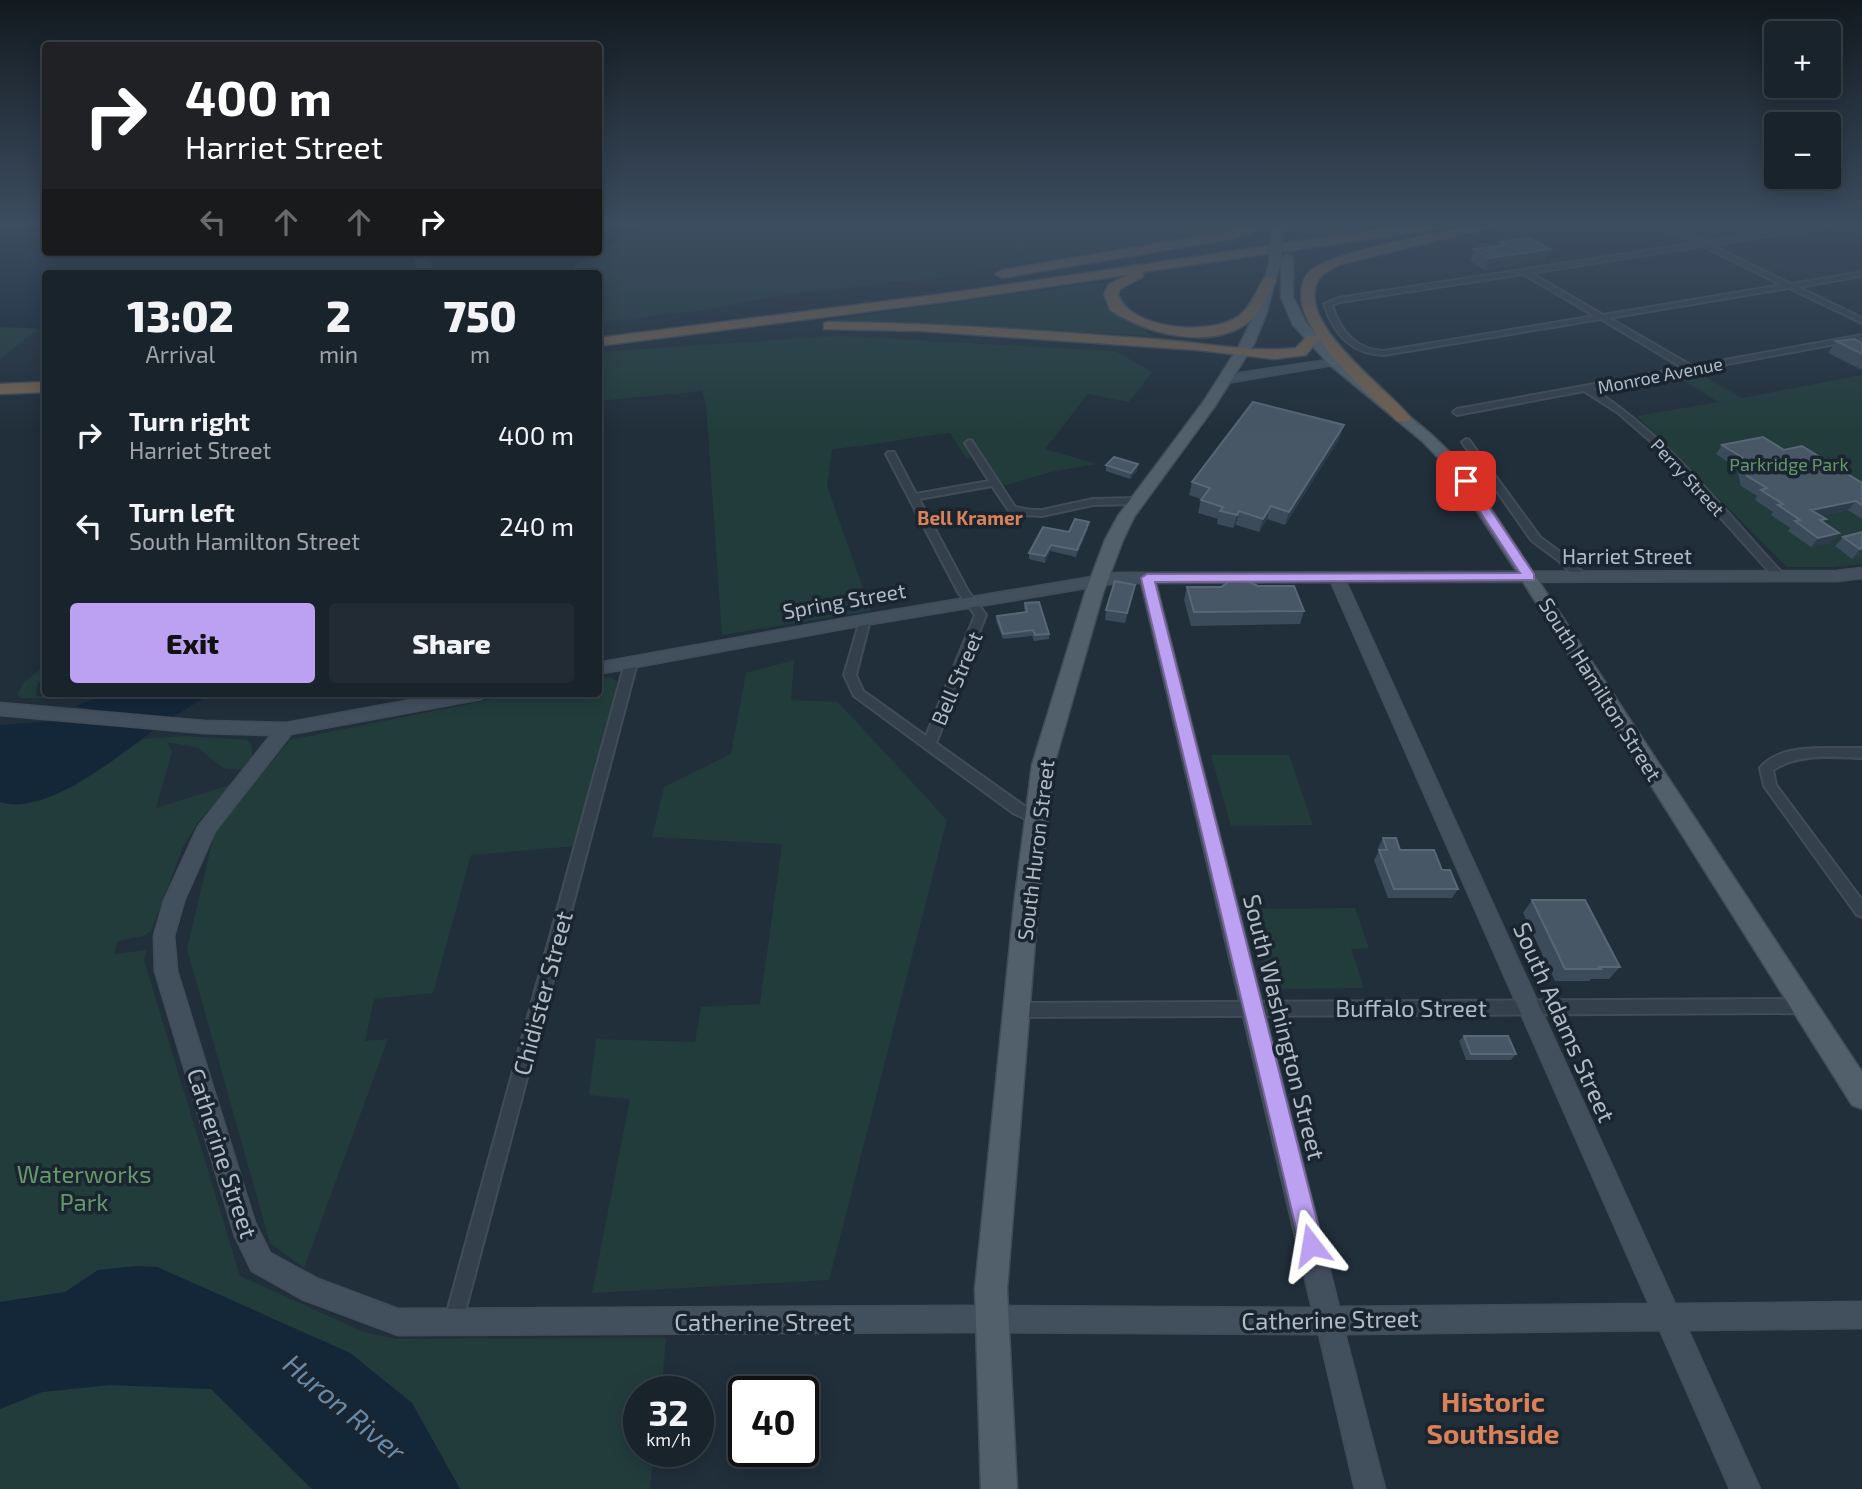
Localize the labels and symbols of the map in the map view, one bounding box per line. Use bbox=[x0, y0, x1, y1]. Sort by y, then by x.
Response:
street label: Monroe Avenue bbox=[1595, 352, 1725, 398]
street label: Perry Street bbox=[1647, 434, 1729, 520]
pin bbox=[1436, 451, 1496, 511]
park label: Parkridge Park bbox=[1729, 453, 1849, 475]
district label: Bell Kramer bbox=[917, 506, 1023, 529]
street label: Harriet Street bbox=[1562, 543, 1692, 568]
street label: Spring Street bbox=[780, 577, 908, 623]
street label: South Hamilton Street bbox=[1534, 593, 1668, 785]
street label: Bell Street bbox=[925, 627, 987, 729]
street label: South Huron Street bbox=[1012, 758, 1058, 942]
street label: South Washington Street bbox=[1238, 891, 1332, 1163]
street label: Chidister Street bbox=[506, 908, 578, 1078]
street label: South Adams Street bbox=[1508, 918, 1622, 1126]
street label: Buffalo Street bbox=[1335, 993, 1487, 1022]
street label: Catherine Street bbox=[182, 1064, 264, 1242]
park label: Waterworks Park bbox=[17, 1159, 151, 1216]
position arrow bbox=[1274, 1208, 1348, 1282]
street label: Catherine Street bbox=[1241, 1303, 1419, 1335]
street label: Catherine Street bbox=[674, 1307, 852, 1336]
water label: Huron River bbox=[277, 1346, 414, 1468]
speed limit sign: 40 bbox=[728, 1376, 819, 1467]
district label: Historic Southside bbox=[1427, 1384, 1559, 1450]

